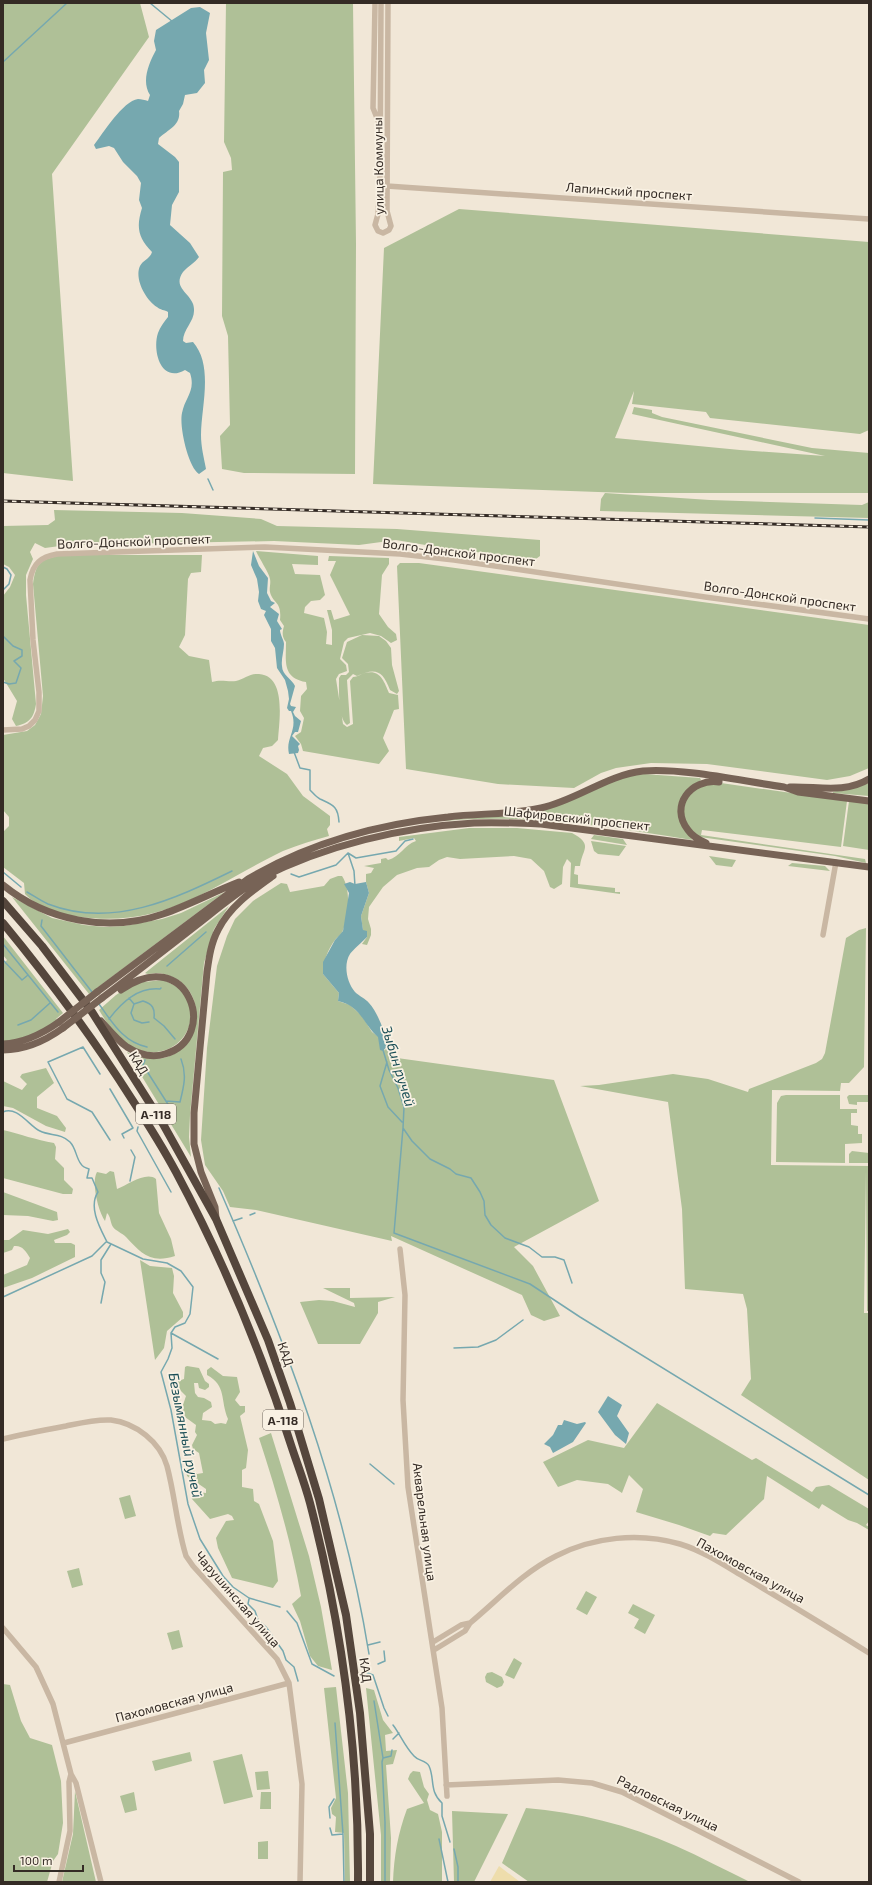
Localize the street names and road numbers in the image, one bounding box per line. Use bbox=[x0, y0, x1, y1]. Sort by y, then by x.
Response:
street label: улица Коммуны bbox=[369, 117, 387, 215]
street label: Лапинский проспект bbox=[565, 179, 693, 203]
street label: Волго-Донской проспект bbox=[57, 530, 212, 552]
street label: Волго-Донской проспект bbox=[382, 535, 537, 569]
street label: Волго-Донской проспект bbox=[703, 577, 858, 615]
street label: Шафировский проспект bbox=[503, 802, 651, 834]
street label: КАД bbox=[126, 1048, 152, 1078]
road number: А-118 bbox=[136, 1104, 176, 1124]
street label: КАД bbox=[274, 1340, 298, 1368]
road number: А-118 bbox=[263, 1410, 303, 1430]
street label: Акварельная улица bbox=[410, 1462, 440, 1582]
street label: Пахомовская улица bbox=[694, 1534, 808, 1606]
street label: Чарушинская улица bbox=[192, 1548, 284, 1650]
street label: КАД bbox=[356, 1657, 376, 1683]
street label: Пахомовская улица bbox=[113, 1679, 235, 1725]
street label: Радловская улица bbox=[615, 1771, 721, 1835]

